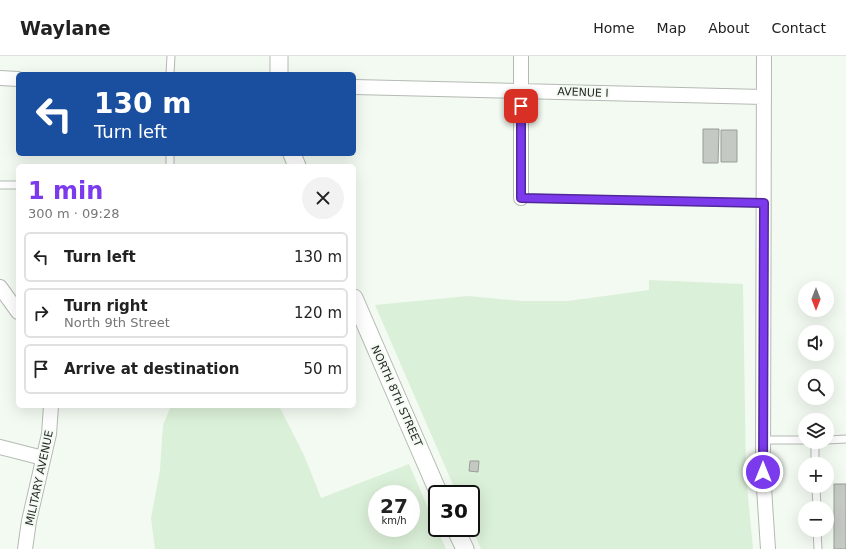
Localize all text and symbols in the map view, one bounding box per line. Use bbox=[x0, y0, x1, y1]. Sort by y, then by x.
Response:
text: Waylane bbox=[20, 17, 111, 39]
text: Home bbox=[593, 20, 635, 36]
text: Map bbox=[657, 20, 686, 36]
text: About bbox=[708, 20, 750, 36]
text: Contact bbox=[772, 20, 826, 36]
street label: AVENUE I bbox=[557, 85, 609, 100]
text: 130 m bbox=[94, 87, 191, 120]
icon: left bbox=[28, 88, 80, 140]
pin bbox=[504, 89, 538, 123]
icon: arrive bbox=[510, 95, 532, 117]
text: Turn left bbox=[94, 121, 167, 142]
text: 1 min bbox=[28, 177, 103, 205]
button: close bbox=[302, 177, 344, 219]
text: 300 m · 09:28 bbox=[28, 206, 119, 221]
icon: left bbox=[30, 246, 52, 268]
text: Turn left bbox=[64, 248, 136, 266]
text: 130 m bbox=[294, 248, 342, 266]
north arrow bbox=[798, 281, 834, 317]
map controls bbox=[798, 281, 834, 537]
text: Turn right bbox=[64, 297, 148, 315]
icon: right bbox=[30, 302, 52, 324]
text: 120 m bbox=[294, 304, 342, 322]
text: North 9th Street bbox=[64, 315, 170, 330]
button: sound bbox=[798, 325, 834, 361]
street label: NORTH 8TH STREET bbox=[368, 343, 425, 449]
icon: arrive bbox=[30, 358, 52, 380]
text: Arrive at destination bbox=[64, 360, 239, 378]
text: 50 m bbox=[304, 360, 342, 378]
button: search bbox=[798, 369, 834, 405]
button: layers bbox=[798, 413, 834, 449]
street label: MILITARY AVENUE bbox=[23, 429, 56, 527]
position arrow bbox=[742, 451, 784, 493]
button: + bbox=[798, 457, 834, 493]
speed limit sign: 30 bbox=[428, 485, 480, 537]
text: 27 bbox=[380, 494, 408, 518]
button: − bbox=[798, 501, 834, 537]
text: km/h bbox=[381, 515, 407, 526]

